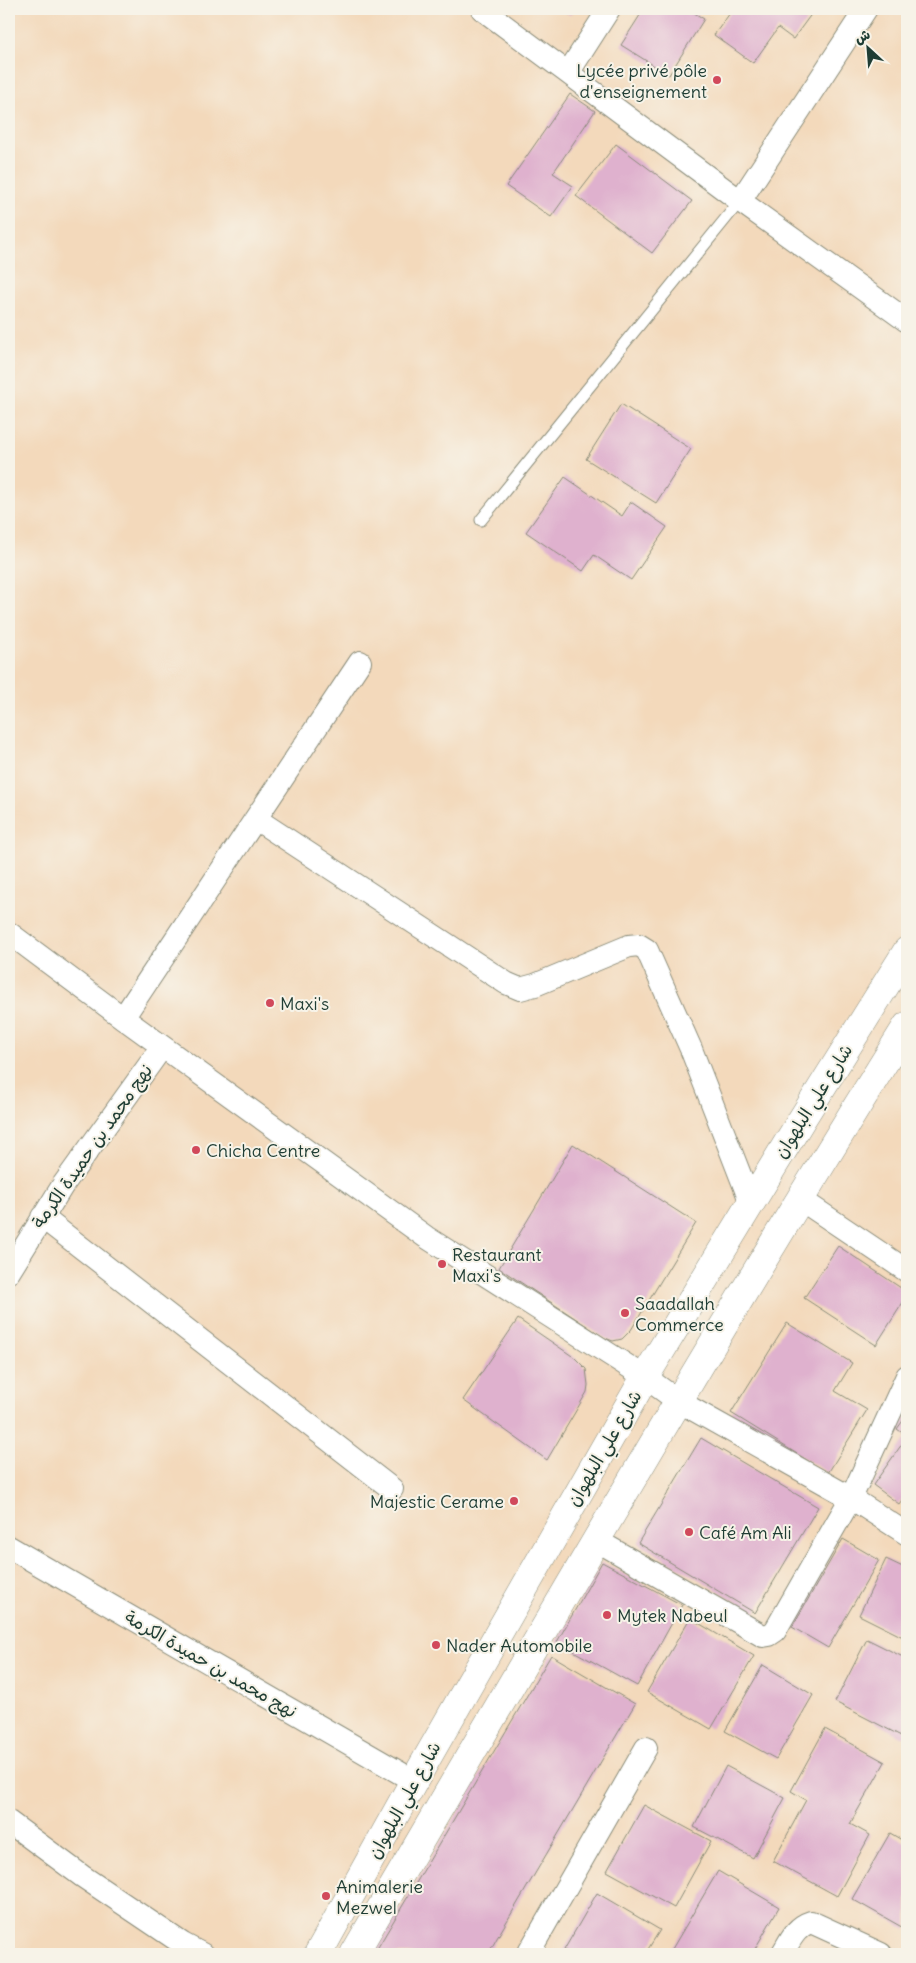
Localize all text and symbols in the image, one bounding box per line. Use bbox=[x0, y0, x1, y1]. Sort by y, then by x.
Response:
north arrow bbox=[844, 22, 894, 72]
text: ش bbox=[851, 25, 873, 48]
place label: Lycée privé pôle d'enseignement bbox=[576, 59, 707, 103]
marker: Lycée privé pôle d'enseignement bbox=[711, 74, 723, 86]
place label: Maxi's bbox=[280, 992, 329, 1015]
marker: Maxi's bbox=[264, 997, 276, 1009]
street label: شارع علي البلهوان bbox=[769, 1040, 862, 1165]
street label: نهج محمد بن حميدة الكرمة bbox=[27, 1059, 158, 1233]
place label: Chicha Centre bbox=[206, 1139, 320, 1162]
marker: Chicha Centre bbox=[190, 1144, 202, 1156]
place label: Restaurant Maxi's bbox=[452, 1243, 541, 1287]
marker: Restaurant Maxi's bbox=[436, 1258, 448, 1270]
place label: Saadallah Commerce bbox=[635, 1292, 724, 1336]
marker: Saadallah Commerce bbox=[619, 1307, 631, 1319]
street label: شارع علي البلهوان bbox=[561, 1386, 651, 1513]
place label: Majestic Cerame bbox=[370, 1490, 504, 1513]
marker: Majestic Cerame bbox=[508, 1495, 520, 1507]
place label: Café Am Ali bbox=[699, 1521, 792, 1544]
marker: Café Am Ali bbox=[683, 1526, 695, 1538]
place label: Mytek Nabeul bbox=[617, 1604, 728, 1627]
street label: نهج محمد بن حميدة الكرمة bbox=[120, 1605, 301, 1724]
marker: Mytek Nabeul bbox=[601, 1609, 613, 1621]
place label: Nader Automobile bbox=[446, 1634, 592, 1657]
marker: Nader Automobile bbox=[430, 1639, 442, 1651]
street label: شارع علي البلهوان bbox=[362, 1737, 450, 1865]
place label: Animalerie Mezwel bbox=[336, 1875, 423, 1919]
marker: Animalerie Mezwel bbox=[320, 1890, 332, 1902]

